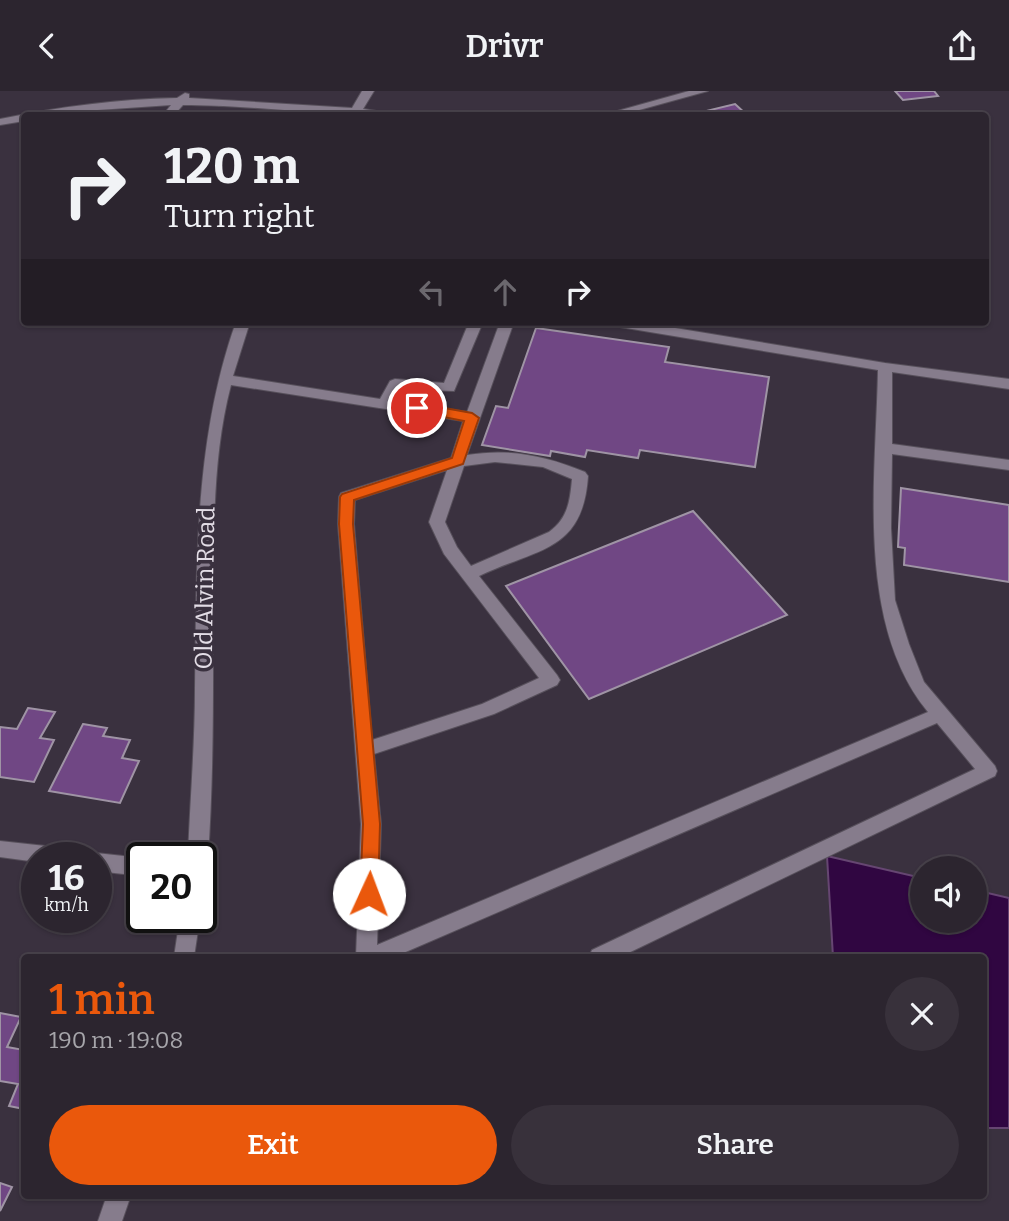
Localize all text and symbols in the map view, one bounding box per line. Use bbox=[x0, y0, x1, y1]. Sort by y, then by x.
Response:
icon: back bbox=[28, 27, 66, 65]
text: Drivr bbox=[465, 27, 544, 65]
icon: share bbox=[943, 27, 981, 65]
text: 120 m bbox=[164, 137, 299, 196]
icon: right bbox=[49, 140, 140, 231]
text: Turn right bbox=[164, 197, 315, 235]
icon: left bbox=[413, 273, 451, 311]
icon: ahead bbox=[486, 273, 524, 311]
icon: right bbox=[559, 273, 597, 311]
pin bbox=[387, 378, 447, 438]
icon: arrive bbox=[398, 389, 436, 427]
street label: Old Alvin Road bbox=[190, 506, 220, 670]
speed limit sign: 20 bbox=[126, 842, 217, 933]
map controls bbox=[910, 856, 987, 933]
button: sound bbox=[910, 856, 987, 933]
text: 16 bbox=[49, 857, 84, 899]
position arrow bbox=[332, 857, 406, 931]
text: km/h bbox=[44, 894, 89, 916]
text: 1 min bbox=[49, 975, 155, 1025]
button: close bbox=[885, 977, 959, 1051]
text: 190 m · 19:08 bbox=[49, 1026, 183, 1054]
button: Exit bbox=[49, 1105, 497, 1185]
button: Share bbox=[511, 1105, 959, 1185]

